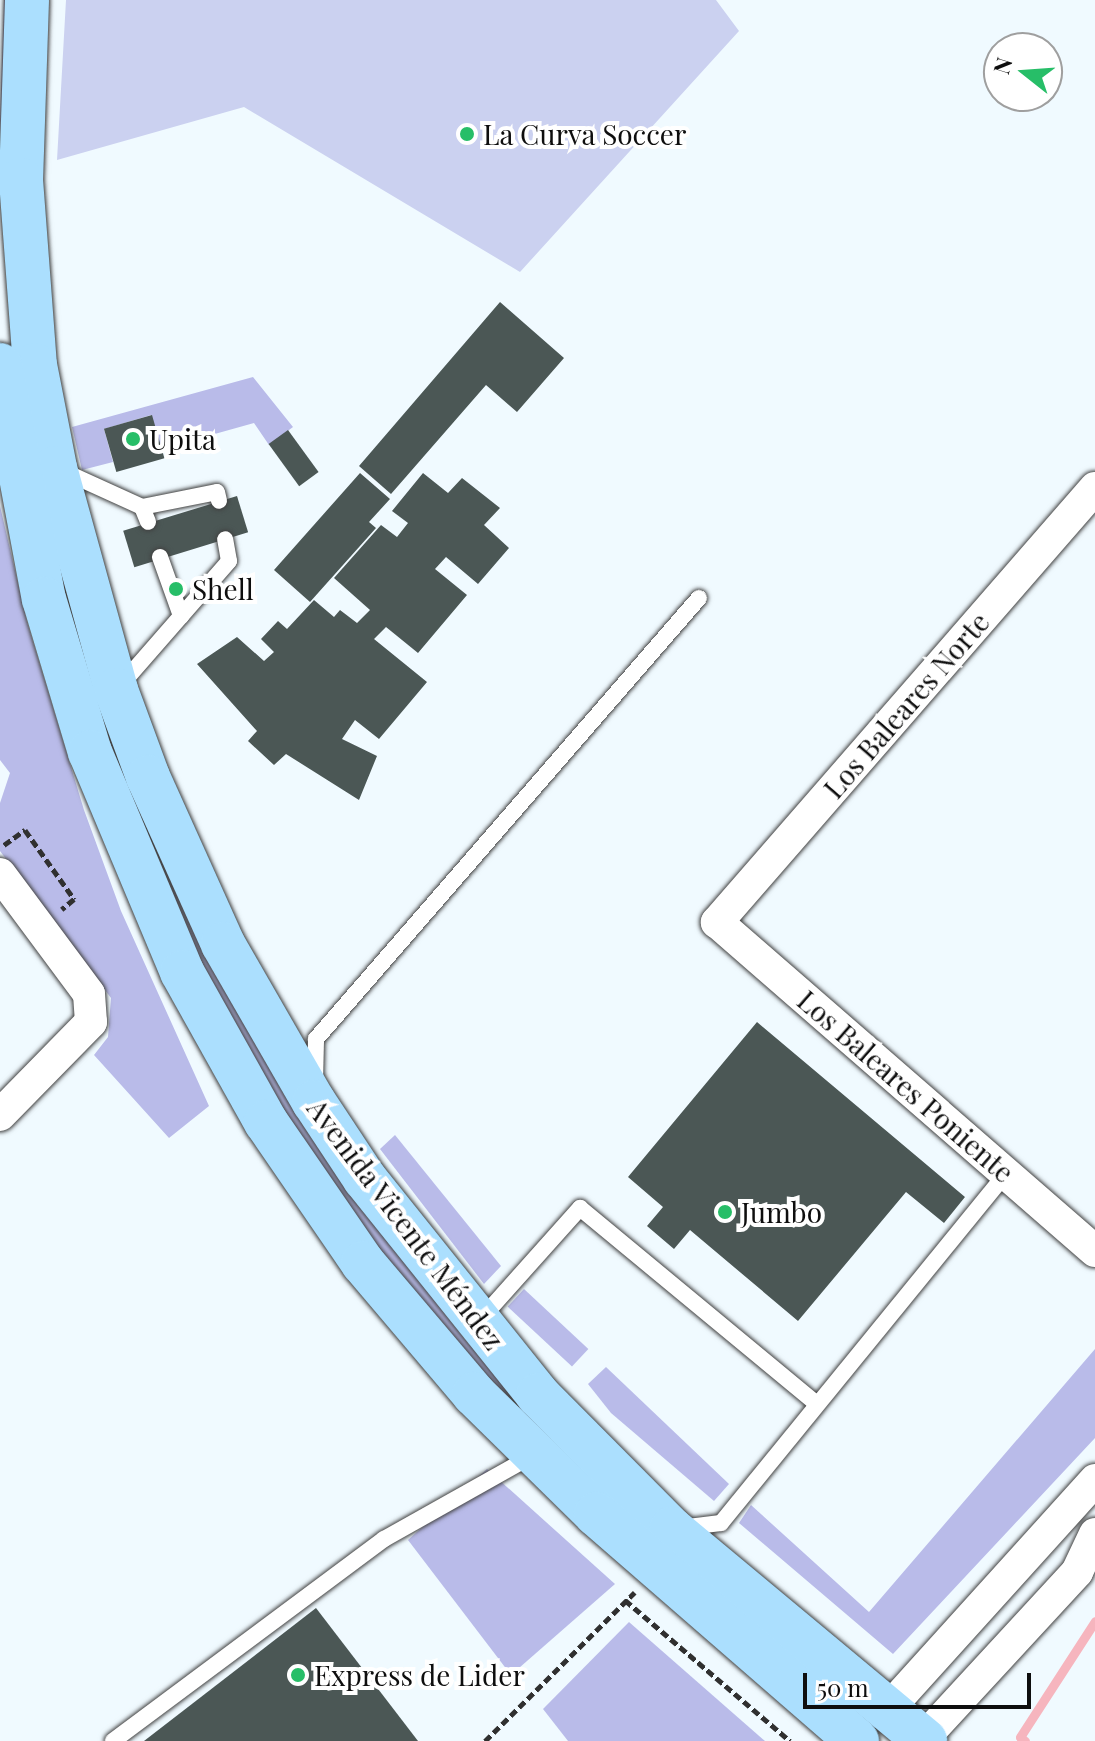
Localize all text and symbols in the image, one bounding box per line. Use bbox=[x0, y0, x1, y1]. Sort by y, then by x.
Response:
north arrow bbox=[983, 32, 1063, 112]
text: N bbox=[985, 54, 1019, 78]
place label: La Curva Soccer bbox=[483, 117, 687, 151]
marker: La Curva Soccer bbox=[458, 125, 476, 143]
place label: Upita bbox=[149, 422, 216, 456]
marker: Upita bbox=[124, 430, 142, 448]
place label: Shell bbox=[192, 572, 254, 606]
marker: Shell bbox=[167, 580, 185, 598]
street label: Los Baleares Norte bbox=[816, 605, 996, 805]
street label: Los Baleares Poniente bbox=[791, 983, 1021, 1189]
street label: Avenida Vicente Méndez bbox=[300, 1092, 512, 1356]
place label: Jumbo bbox=[741, 1195, 822, 1229]
marker: Jumbo bbox=[716, 1203, 734, 1221]
scale bar bbox=[807, 1657, 1035, 1707]
place label: Express de Lider bbox=[314, 1658, 525, 1692]
marker: Express de Lider bbox=[289, 1666, 307, 1684]
text: 50 m bbox=[817, 1671, 869, 1703]

